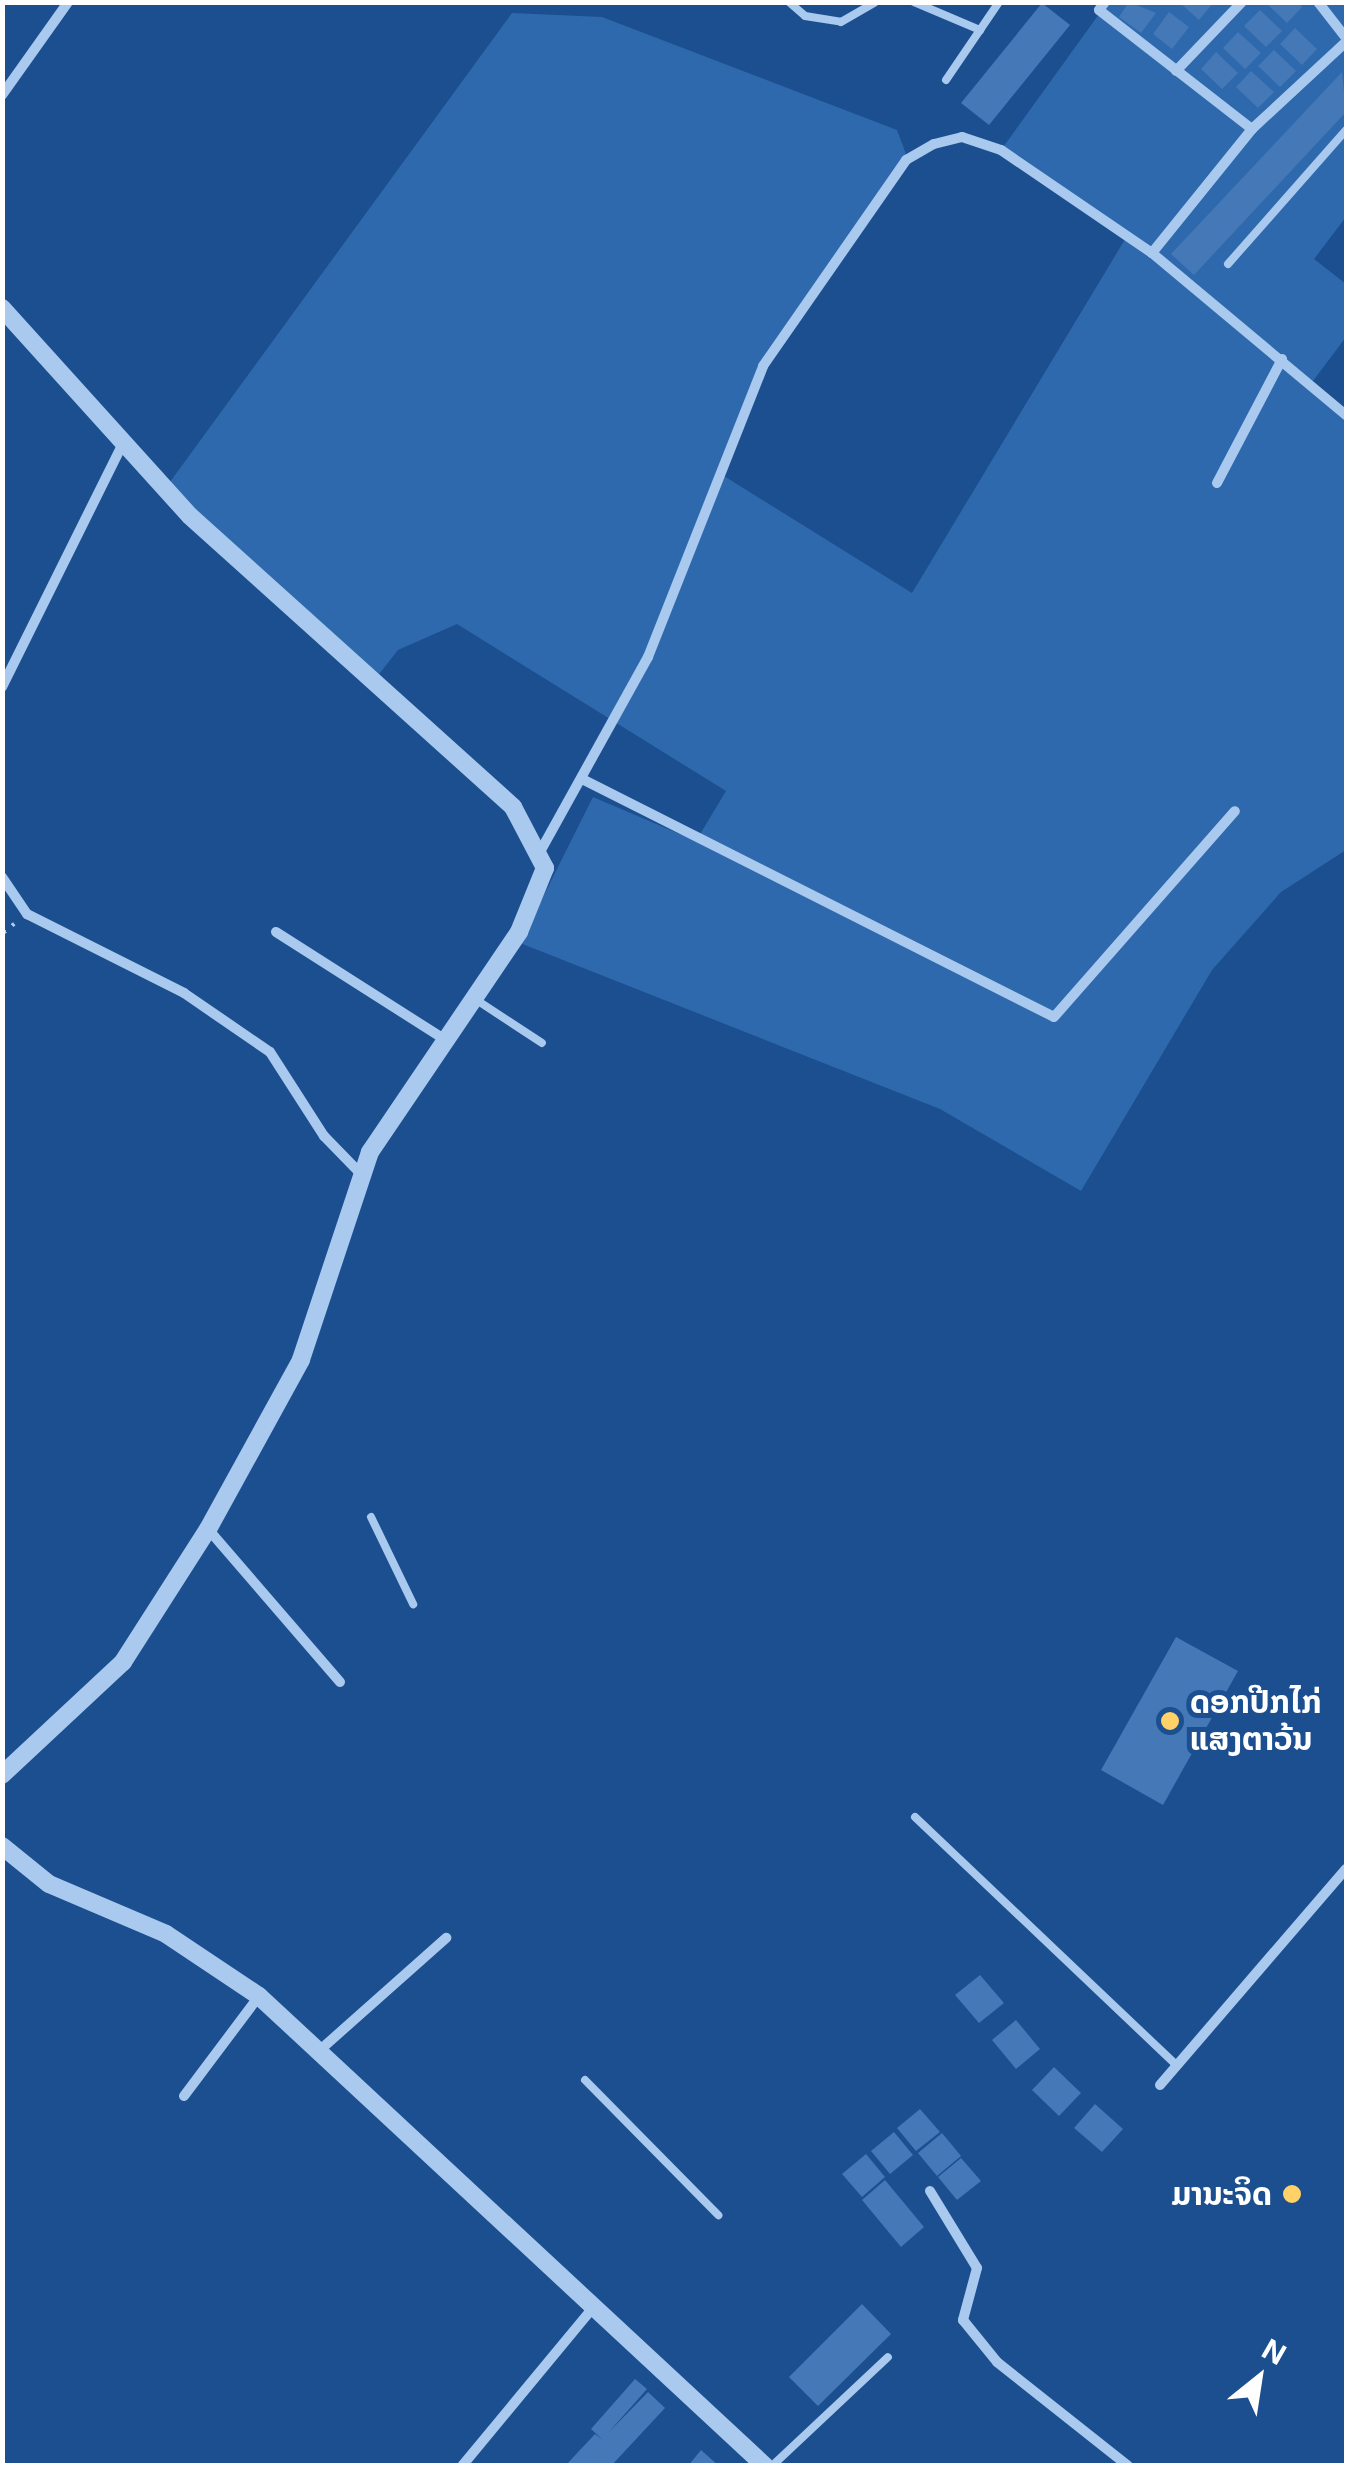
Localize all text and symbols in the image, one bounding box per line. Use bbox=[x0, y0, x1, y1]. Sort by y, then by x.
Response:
place label: ດອກປີກໄກ່ ແສງຕາວ້ນ bbox=[1190, 1684, 1322, 1759]
marker: ດອກປີກໄກ່ ແສງຕາວ້ນ bbox=[1159, 1710, 1181, 1732]
place label: ມານະຈິດ bbox=[1171, 2175, 1272, 2213]
marker: ມານະຈິດ bbox=[1281, 2183, 1303, 2205]
north arrow bbox=[1209, 2328, 1309, 2428]
text: N bbox=[1256, 2332, 1292, 2372]

